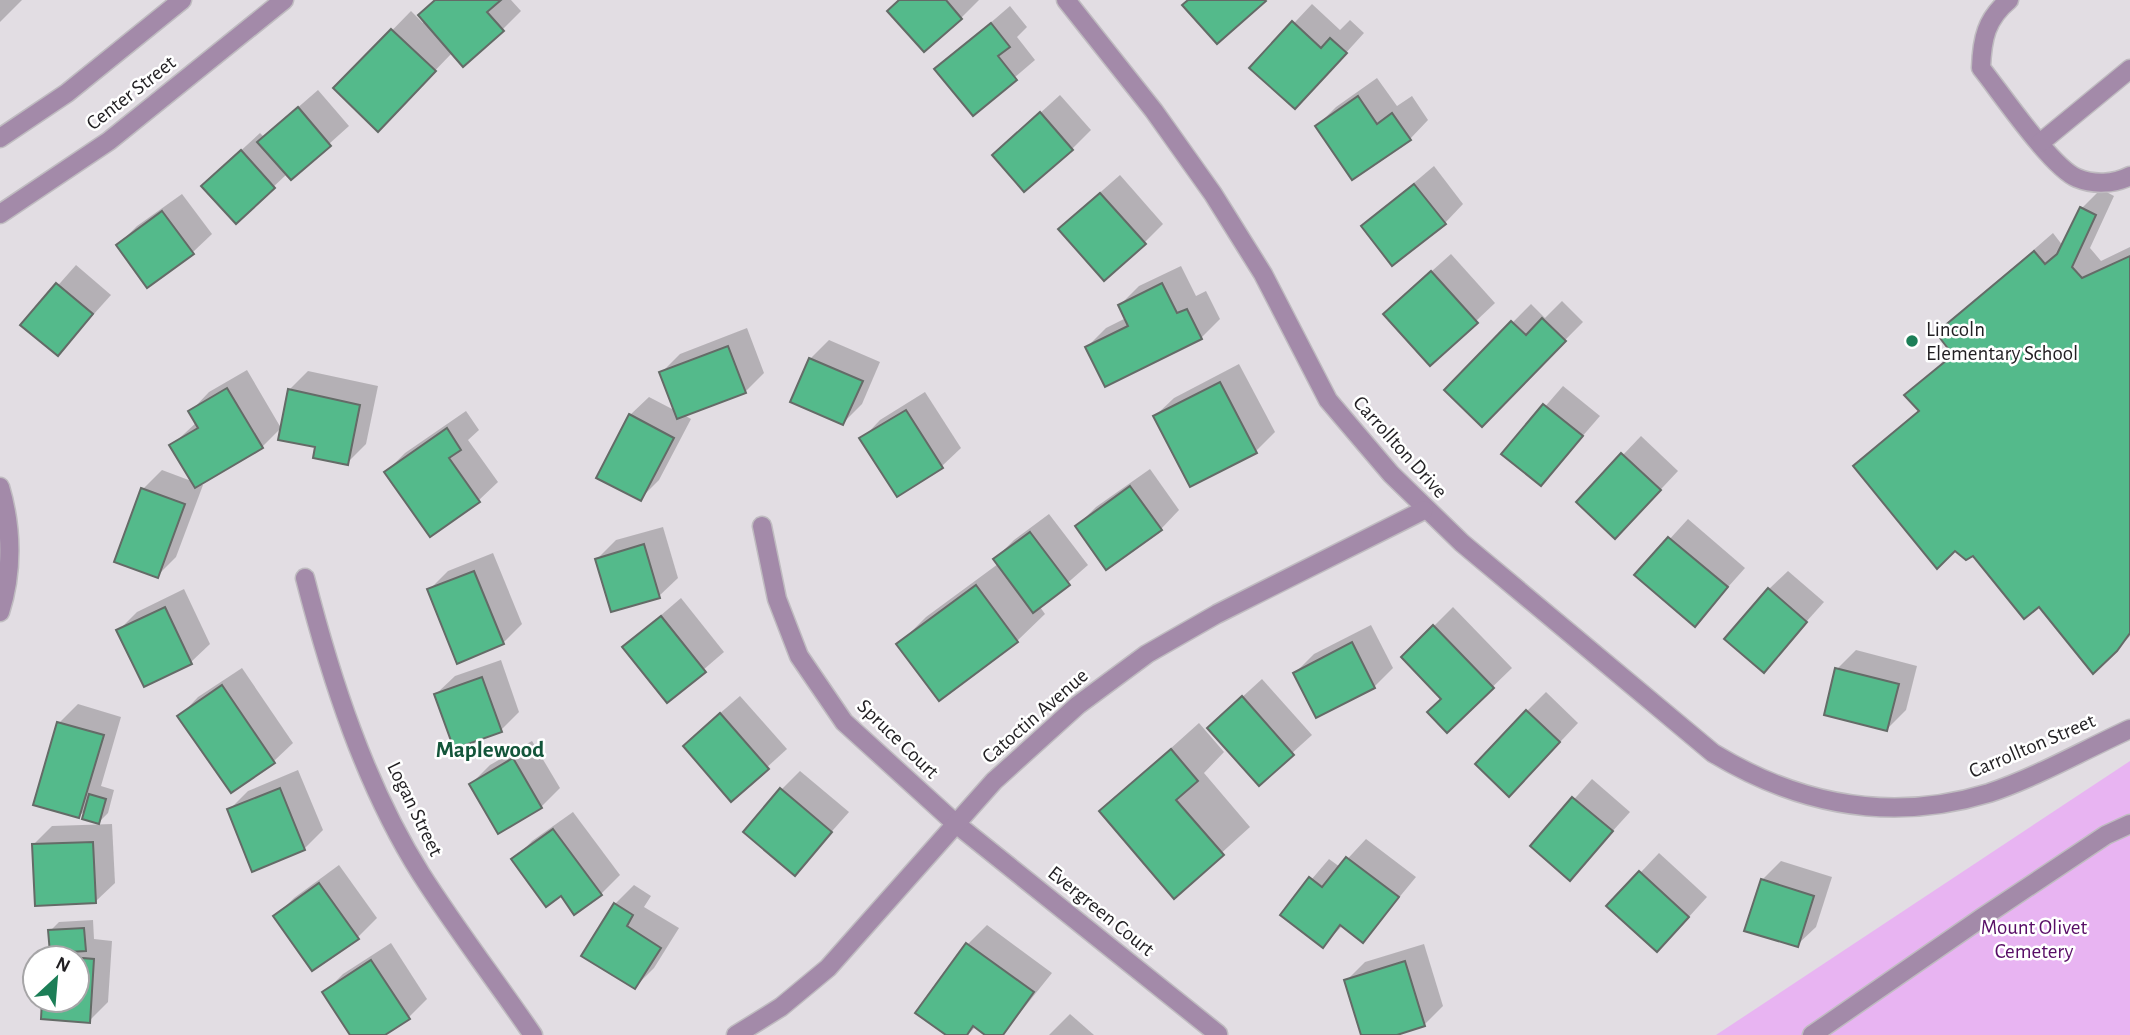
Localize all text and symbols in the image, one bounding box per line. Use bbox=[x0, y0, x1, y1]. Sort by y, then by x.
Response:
street label: Center Street bbox=[82, 52, 180, 134]
place label: Lincoln Elementary School bbox=[1926, 319, 2078, 364]
marker: Lincoln Elementary School bbox=[1904, 333, 1920, 349]
street label: Carrollton Drive bbox=[1349, 392, 1451, 502]
street label: Catoctin Avenue bbox=[978, 665, 1092, 767]
street label: Spruce Court bbox=[853, 695, 943, 783]
street label: Carrollton Street bbox=[1966, 710, 2098, 782]
district label: Maplewood bbox=[436, 739, 544, 762]
street label: Logan Street bbox=[383, 759, 447, 860]
street label: Evergreen Court bbox=[1044, 862, 1158, 960]
park label: Mount Olivet Cemetery bbox=[1981, 917, 2088, 962]
north arrow bbox=[21, 944, 91, 1014]
text: N bbox=[53, 954, 73, 977]

